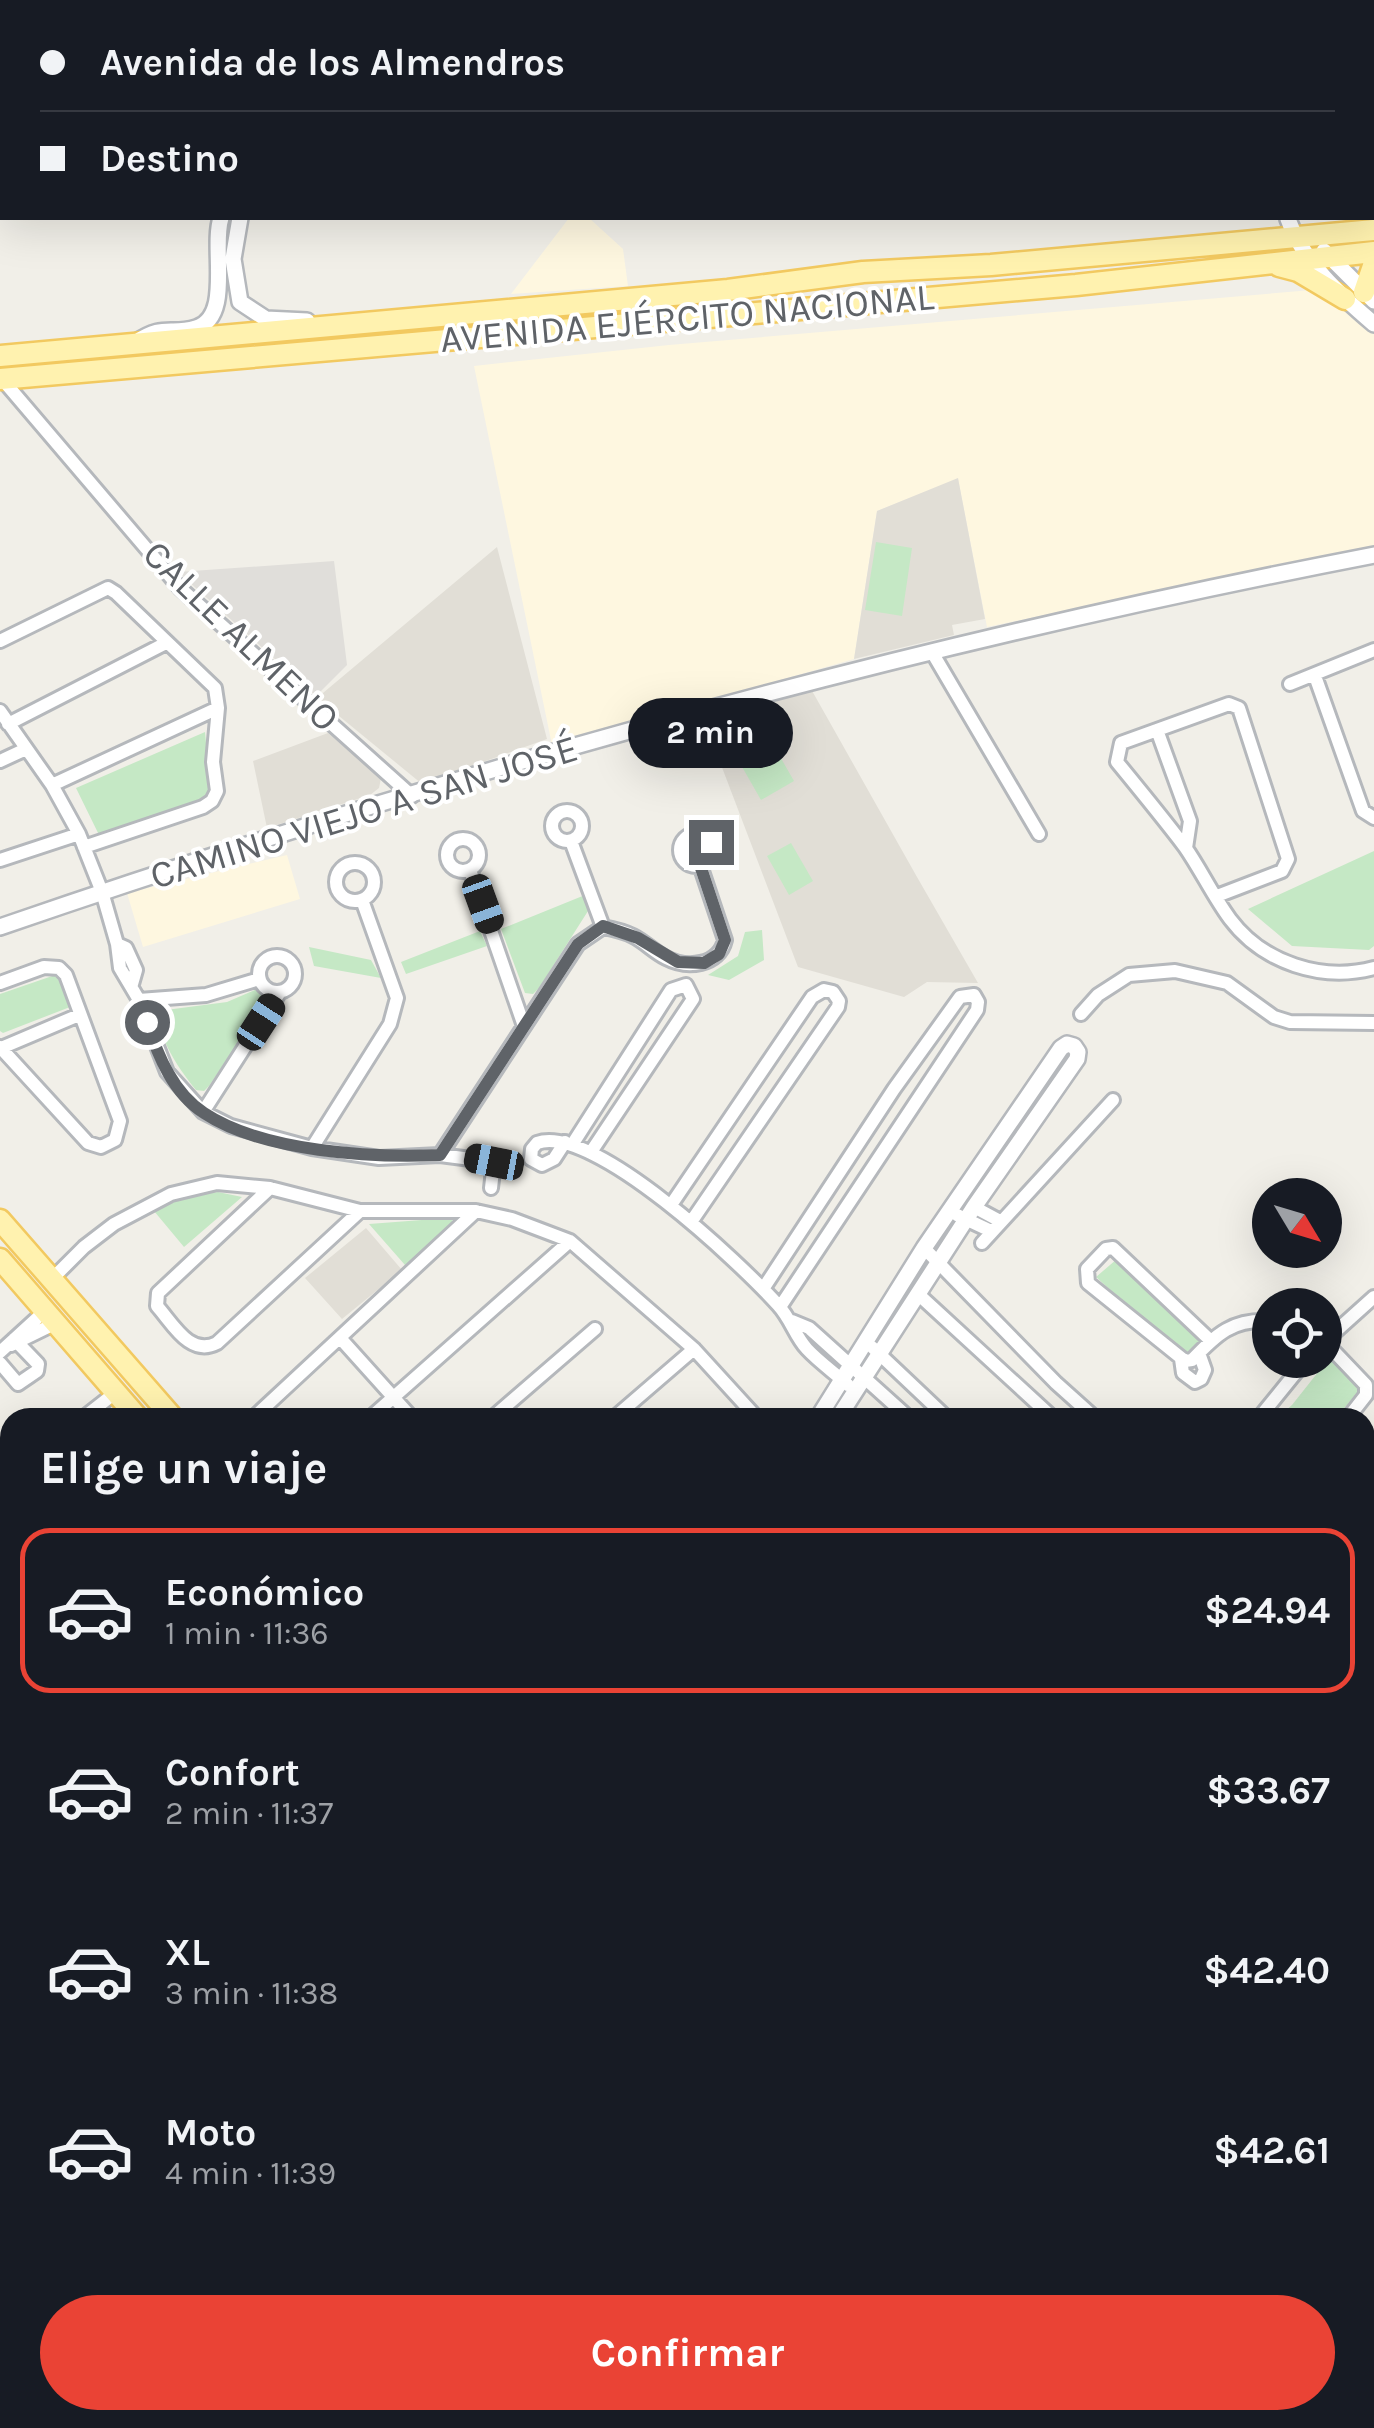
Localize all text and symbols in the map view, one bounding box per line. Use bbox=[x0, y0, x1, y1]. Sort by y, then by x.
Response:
text: Avenida de los Almendros bbox=[100, 40, 565, 85]
text: Destino bbox=[100, 136, 239, 181]
street label: AVENIDA EJÉRCITO NACIONAL bbox=[438, 273, 936, 362]
street label: CALLE ALMENO bbox=[134, 531, 348, 741]
callout: 2 min bbox=[628, 697, 794, 767]
text: 2 min bbox=[666, 714, 755, 751]
street label: CAMINO VIEJO A SAN JOSÉ bbox=[145, 725, 583, 899]
route end bbox=[689, 820, 734, 865]
car bbox=[459, 871, 507, 937]
car bbox=[232, 989, 290, 1055]
route start bbox=[125, 1000, 170, 1045]
car bbox=[462, 1142, 526, 1182]
north arrow bbox=[1252, 1178, 1342, 1268]
map controls bbox=[1252, 1178, 1342, 1378]
button: locate bbox=[1252, 1288, 1342, 1378]
text: Elige un viaje bbox=[40, 1442, 327, 1494]
icon: car bbox=[45, 1566, 135, 1656]
text: Económico bbox=[165, 1570, 364, 1615]
text: $24.94 bbox=[1204, 1588, 1330, 1633]
text: 1 min · 11:36 bbox=[165, 1615, 329, 1652]
icon: car bbox=[45, 1746, 135, 1836]
text: Confort bbox=[165, 1750, 300, 1795]
text: $33.67 bbox=[1206, 1768, 1330, 1813]
text: 2 min · 11:37 bbox=[165, 1795, 333, 1832]
icon: car bbox=[45, 1926, 135, 2016]
text: XL bbox=[165, 1930, 210, 1975]
text: $42.40 bbox=[1203, 1948, 1330, 1993]
text: 3 min · 11:38 bbox=[165, 1975, 338, 2012]
icon: car bbox=[45, 2106, 135, 2196]
text: Moto bbox=[165, 2110, 256, 2155]
text: $42.61 bbox=[1213, 2128, 1330, 2173]
text: 4 min · 11:39 bbox=[165, 2155, 336, 2192]
button: Confirmar bbox=[40, 2295, 1335, 2410]

